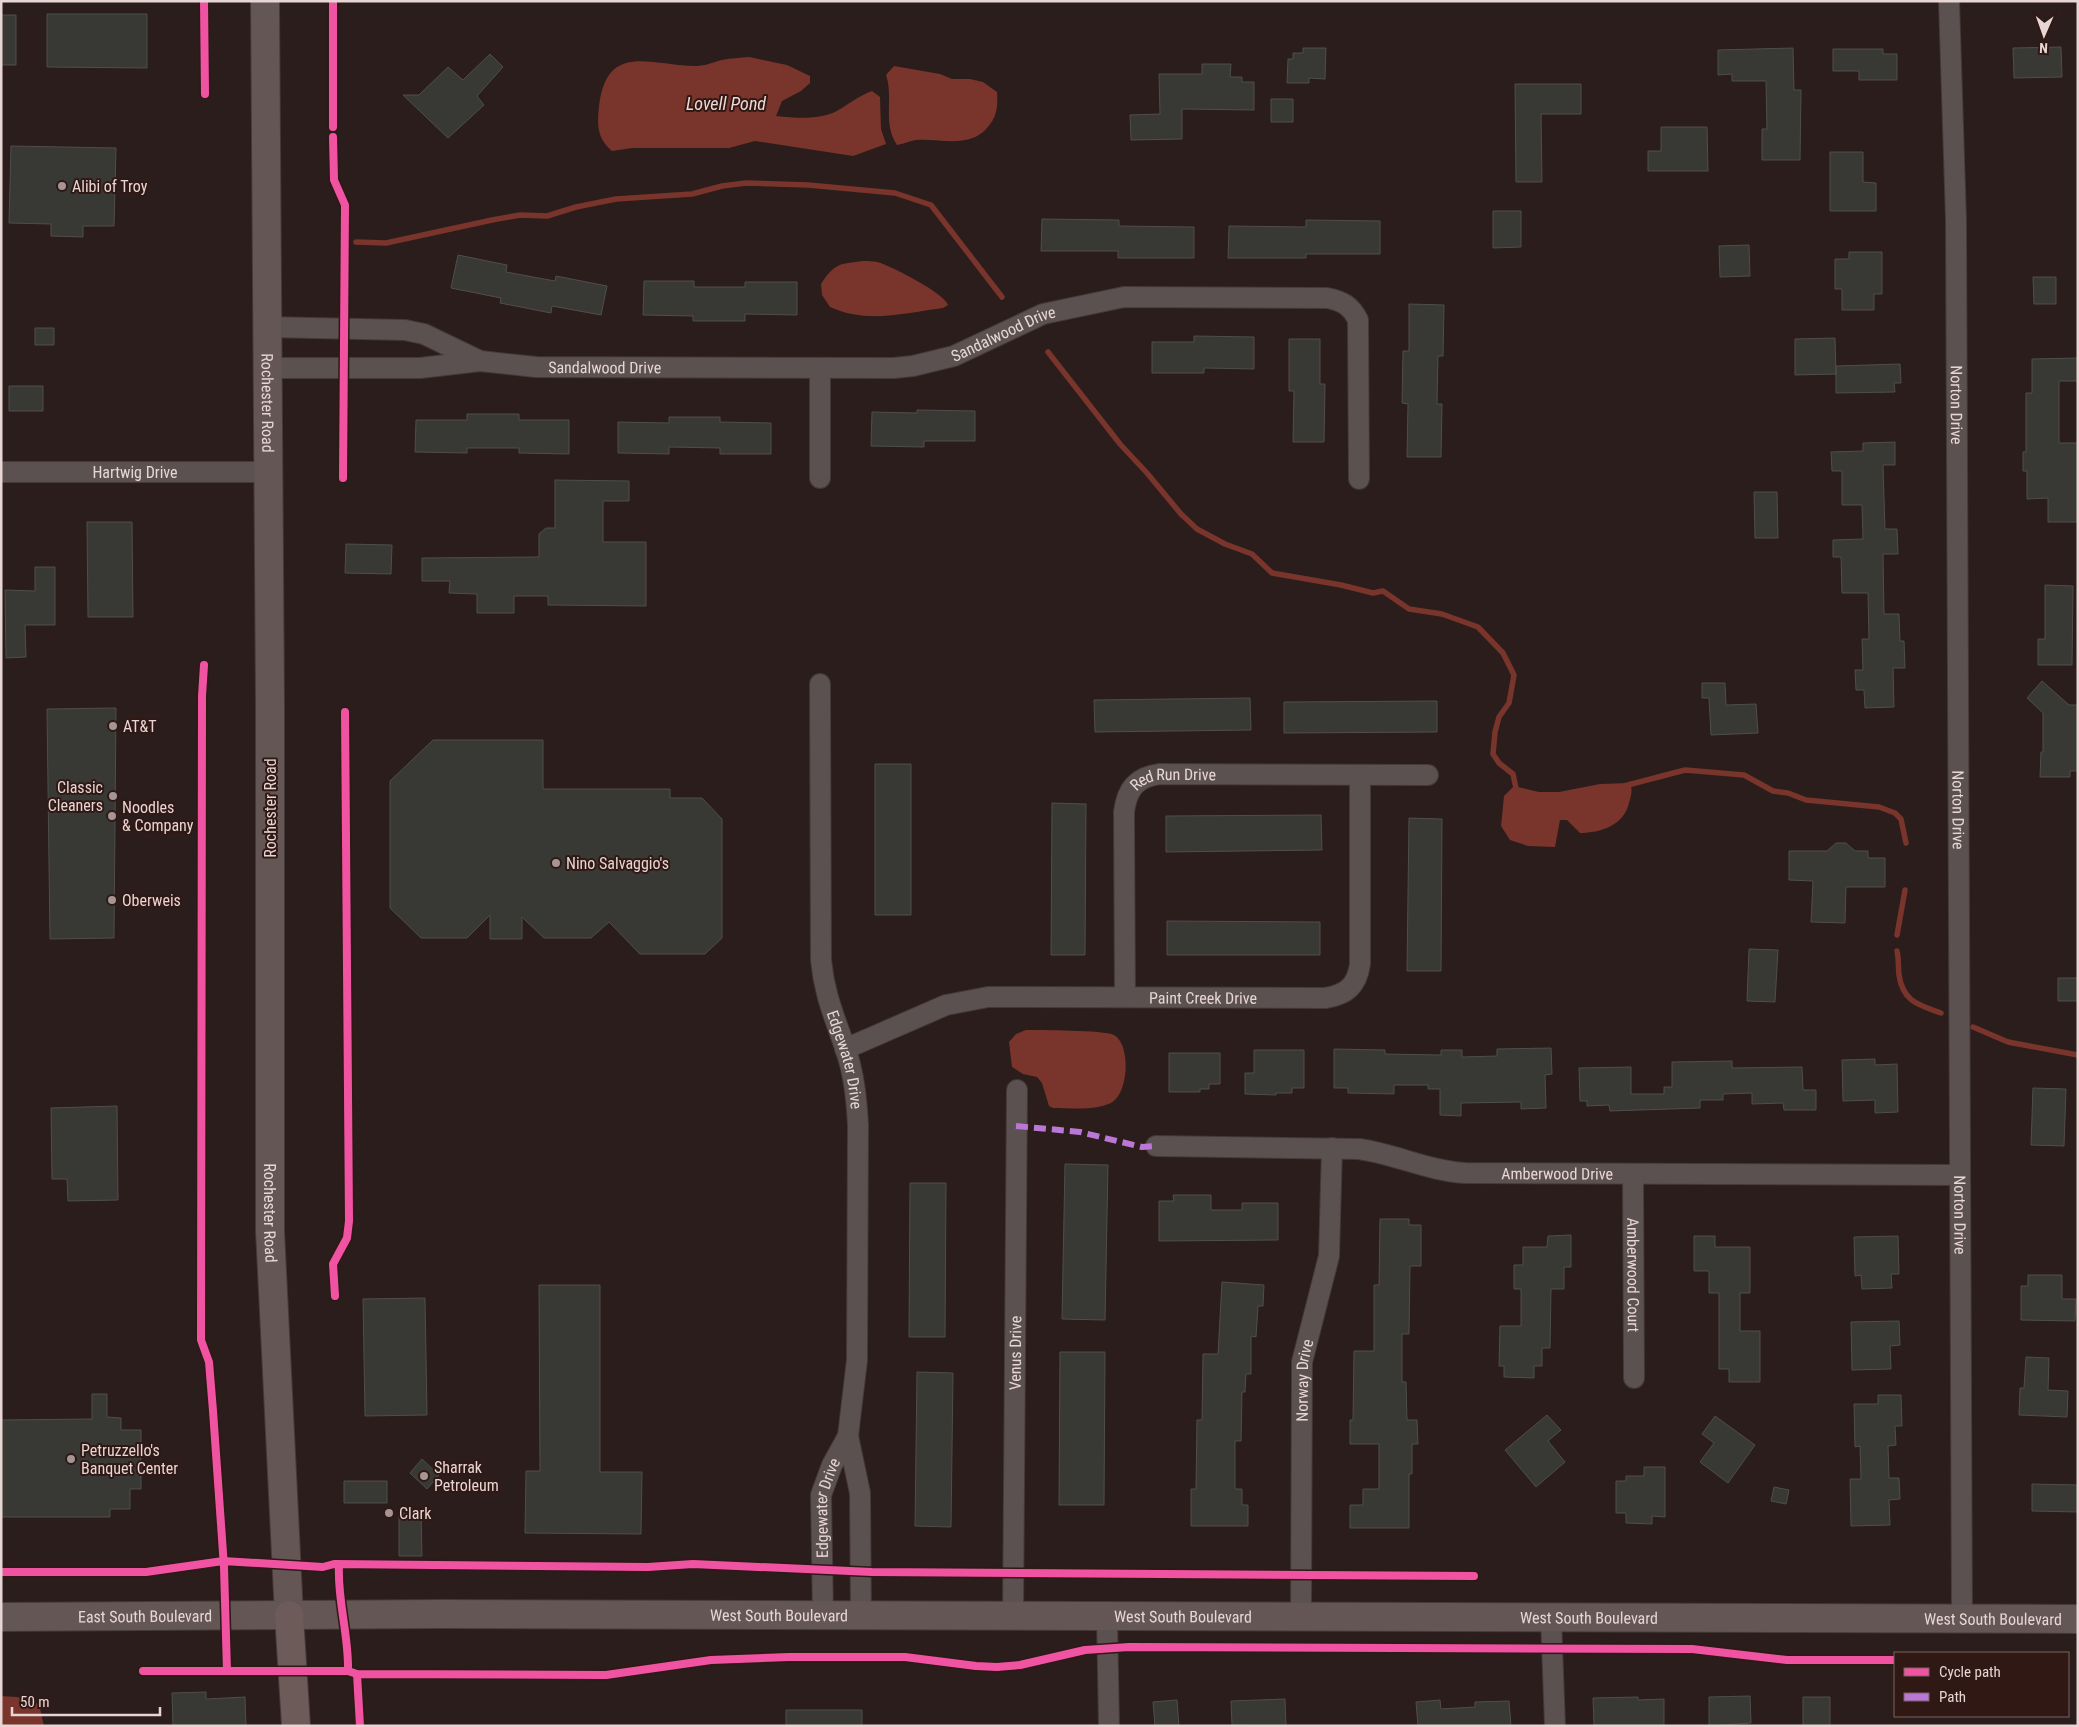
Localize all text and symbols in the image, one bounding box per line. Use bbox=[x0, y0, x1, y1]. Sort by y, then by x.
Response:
north arrow bbox=[2019, 10, 2069, 60]
text: N bbox=[2039, 40, 2048, 56]
water label: Lovell Pond bbox=[686, 93, 766, 114]
place label: Alibi of Troy bbox=[72, 177, 148, 196]
marker: Alibi of Troy bbox=[56, 180, 68, 192]
street label: Sandalwood Drive bbox=[948, 303, 1057, 366]
street label: Rochester Road bbox=[258, 353, 277, 453]
street label: Sandalwood Drive bbox=[548, 358, 661, 377]
street label: Norton Drive bbox=[1947, 365, 1966, 445]
street label: Hartwig Drive bbox=[92, 463, 178, 482]
place label: AT&T bbox=[123, 717, 157, 736]
marker: AT&T bbox=[107, 720, 119, 732]
street label: Rochester Road bbox=[261, 758, 280, 858]
street label: Red Run Drive bbox=[1126, 765, 1216, 794]
street label: Norton Drive bbox=[1948, 770, 1968, 850]
place label: Classic Cleaners bbox=[48, 778, 103, 815]
marker: Classic Cleaners bbox=[107, 790, 119, 802]
place label: Noodles & Company bbox=[122, 798, 194, 835]
marker: Noodles & Company bbox=[106, 810, 118, 822]
place label: Nino Salvaggio's bbox=[566, 854, 669, 873]
marker: Nino Salvaggio's bbox=[550, 857, 562, 869]
place label: Oberweis bbox=[122, 891, 181, 910]
marker: Oberweis bbox=[106, 894, 118, 906]
street label: Paint Creek Drive bbox=[1149, 988, 1257, 1008]
street label: Edgewater Drive bbox=[823, 1008, 866, 1110]
street label: Rochester Road bbox=[260, 1163, 281, 1263]
street label: Amberwood Drive bbox=[1501, 1164, 1613, 1184]
street label: Norton Drive bbox=[1950, 1175, 1969, 1255]
street label: Amberwood Court bbox=[1623, 1218, 1643, 1333]
street label: Venus Drive bbox=[1006, 1316, 1025, 1390]
street label: Norway Drive bbox=[1293, 1337, 1318, 1422]
place label: Petruzzello's Banquet Center bbox=[81, 1441, 178, 1478]
marker: Petruzzello's Banquet Center bbox=[65, 1453, 77, 1465]
street label: Edgewater Drive bbox=[812, 1455, 844, 1558]
place label: Sharrak Petroleum bbox=[434, 1458, 499, 1495]
marker: Sharrak Petroleum bbox=[418, 1470, 430, 1482]
place label: Clark bbox=[399, 1504, 432, 1523]
marker: Clark bbox=[383, 1507, 395, 1519]
street label: West South Boulevard bbox=[710, 1606, 848, 1625]
street label: East South Boulevard bbox=[78, 1607, 212, 1626]
street label: West South Boulevard bbox=[1114, 1607, 1252, 1626]
street label: West South Boulevard bbox=[1520, 1608, 1658, 1628]
street label: West South Boulevard bbox=[1924, 1610, 2062, 1629]
legend bbox=[1894, 1652, 2069, 1717]
text: Cycle path bbox=[1939, 1663, 2001, 1681]
scale bar bbox=[12, 1684, 160, 1716]
text: Path bbox=[1939, 1688, 1966, 1706]
text: 50 m bbox=[20, 1693, 50, 1711]

